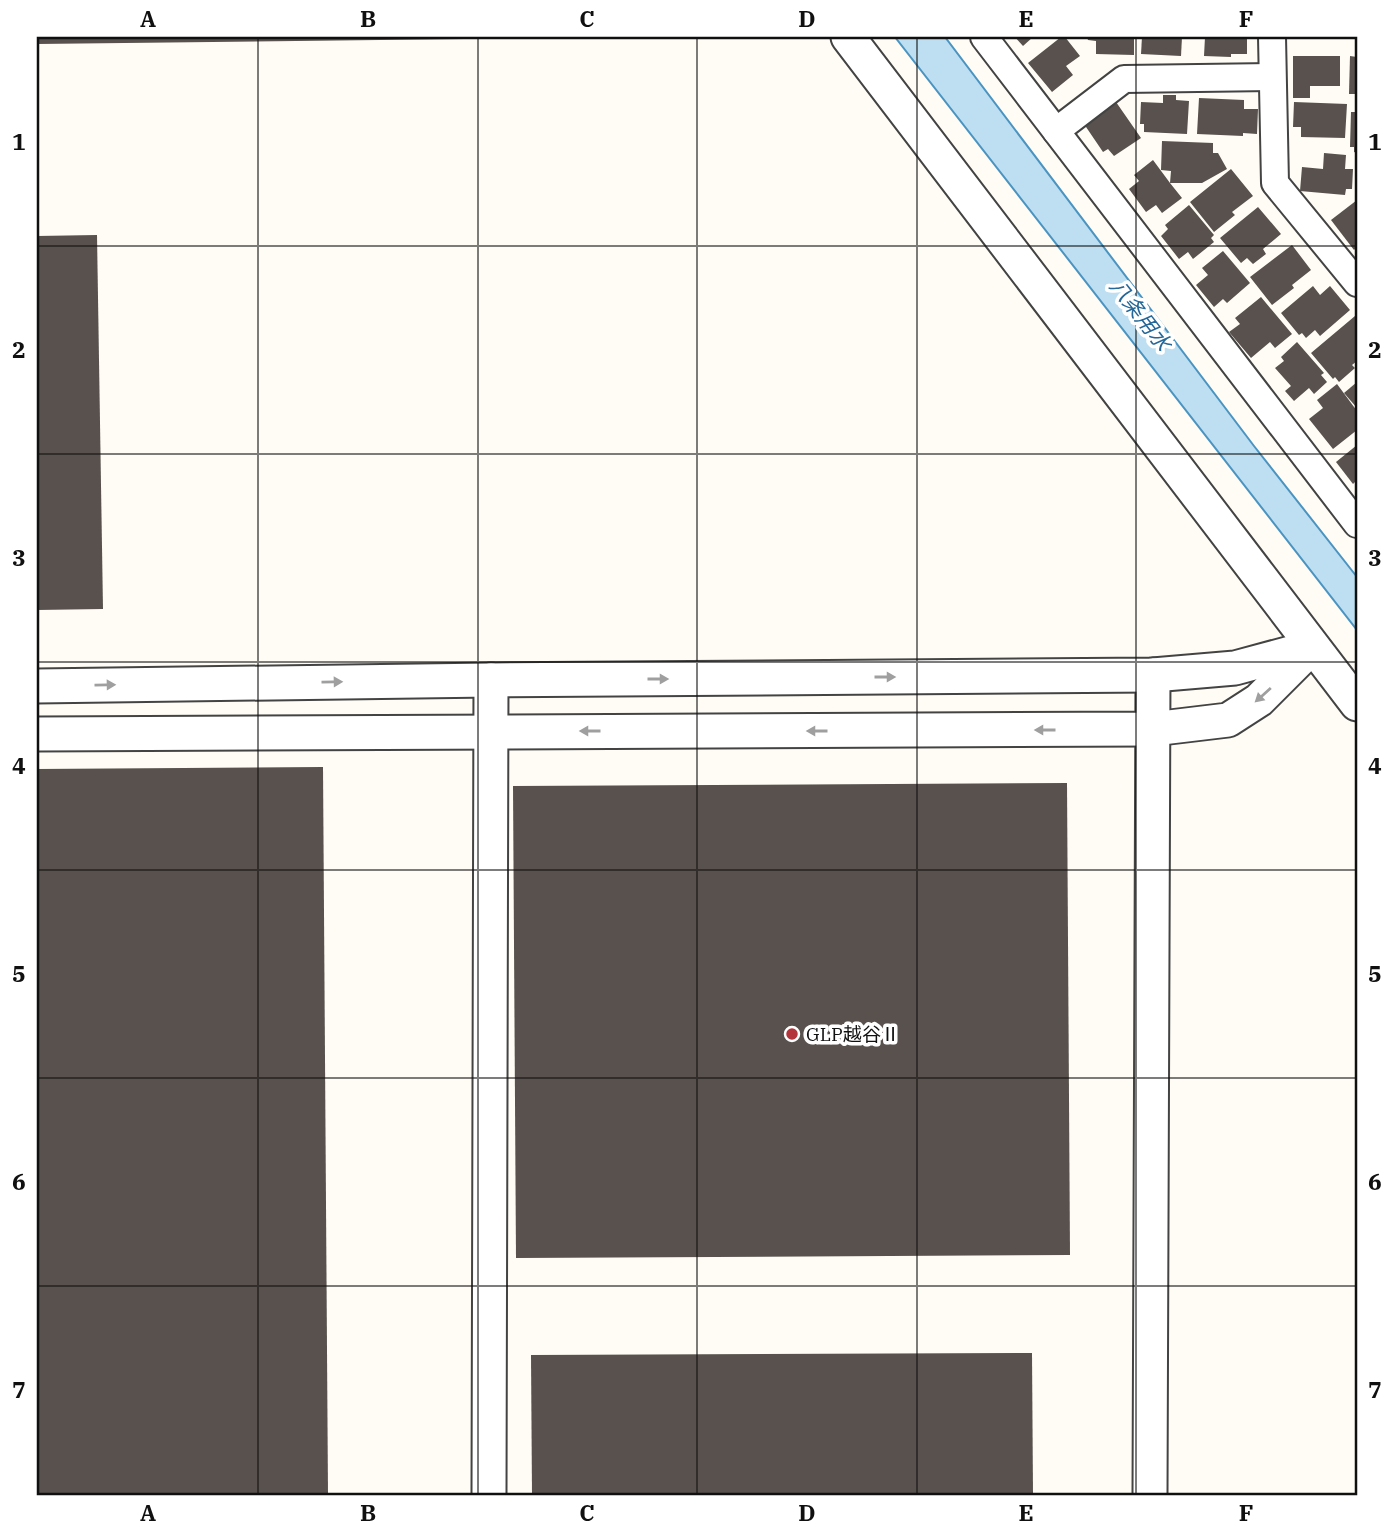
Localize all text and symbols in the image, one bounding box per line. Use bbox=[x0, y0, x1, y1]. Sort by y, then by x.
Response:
text: A bbox=[140, 3, 156, 33]
text: B bbox=[360, 3, 376, 33]
text: C bbox=[579, 3, 595, 33]
text: D bbox=[798, 3, 816, 33]
text: E bbox=[1018, 3, 1034, 33]
text: F bbox=[1239, 3, 1253, 33]
text: 1 bbox=[12, 126, 26, 156]
text: 1 bbox=[1368, 126, 1382, 156]
water label: 八条用水 bbox=[1104, 273, 1179, 358]
text: 2 bbox=[12, 334, 26, 364]
text: 2 bbox=[1368, 334, 1382, 364]
text: 3 bbox=[12, 542, 26, 572]
text: 3 bbox=[1368, 542, 1382, 572]
one-way arrow bbox=[875, 671, 897, 683]
one-way arrow bbox=[647, 673, 669, 684]
one-way arrow bbox=[322, 676, 344, 688]
one-way arrow bbox=[94, 679, 116, 691]
one-way arrow bbox=[1254, 687, 1272, 703]
one-way arrow bbox=[1034, 724, 1056, 736]
one-way arrow bbox=[579, 725, 601, 737]
one-way arrow bbox=[806, 725, 828, 736]
text: 4 bbox=[12, 750, 26, 780]
text: 4 bbox=[1368, 750, 1382, 780]
text: 5 bbox=[12, 958, 26, 988]
text: 5 bbox=[1368, 958, 1382, 988]
place label: GLP越谷Ⅱ bbox=[806, 1022, 900, 1046]
marker: GLP越谷Ⅱ bbox=[784, 1026, 800, 1042]
text: 6 bbox=[12, 1166, 26, 1196]
text: 6 bbox=[1368, 1166, 1382, 1196]
text: 7 bbox=[12, 1374, 26, 1404]
text: 7 bbox=[1368, 1374, 1382, 1404]
text: A bbox=[140, 1497, 156, 1527]
text: B bbox=[360, 1497, 376, 1527]
text: C bbox=[579, 1497, 595, 1527]
text: D bbox=[798, 1497, 816, 1527]
text: E bbox=[1018, 1497, 1034, 1527]
text: F bbox=[1239, 1497, 1253, 1527]

